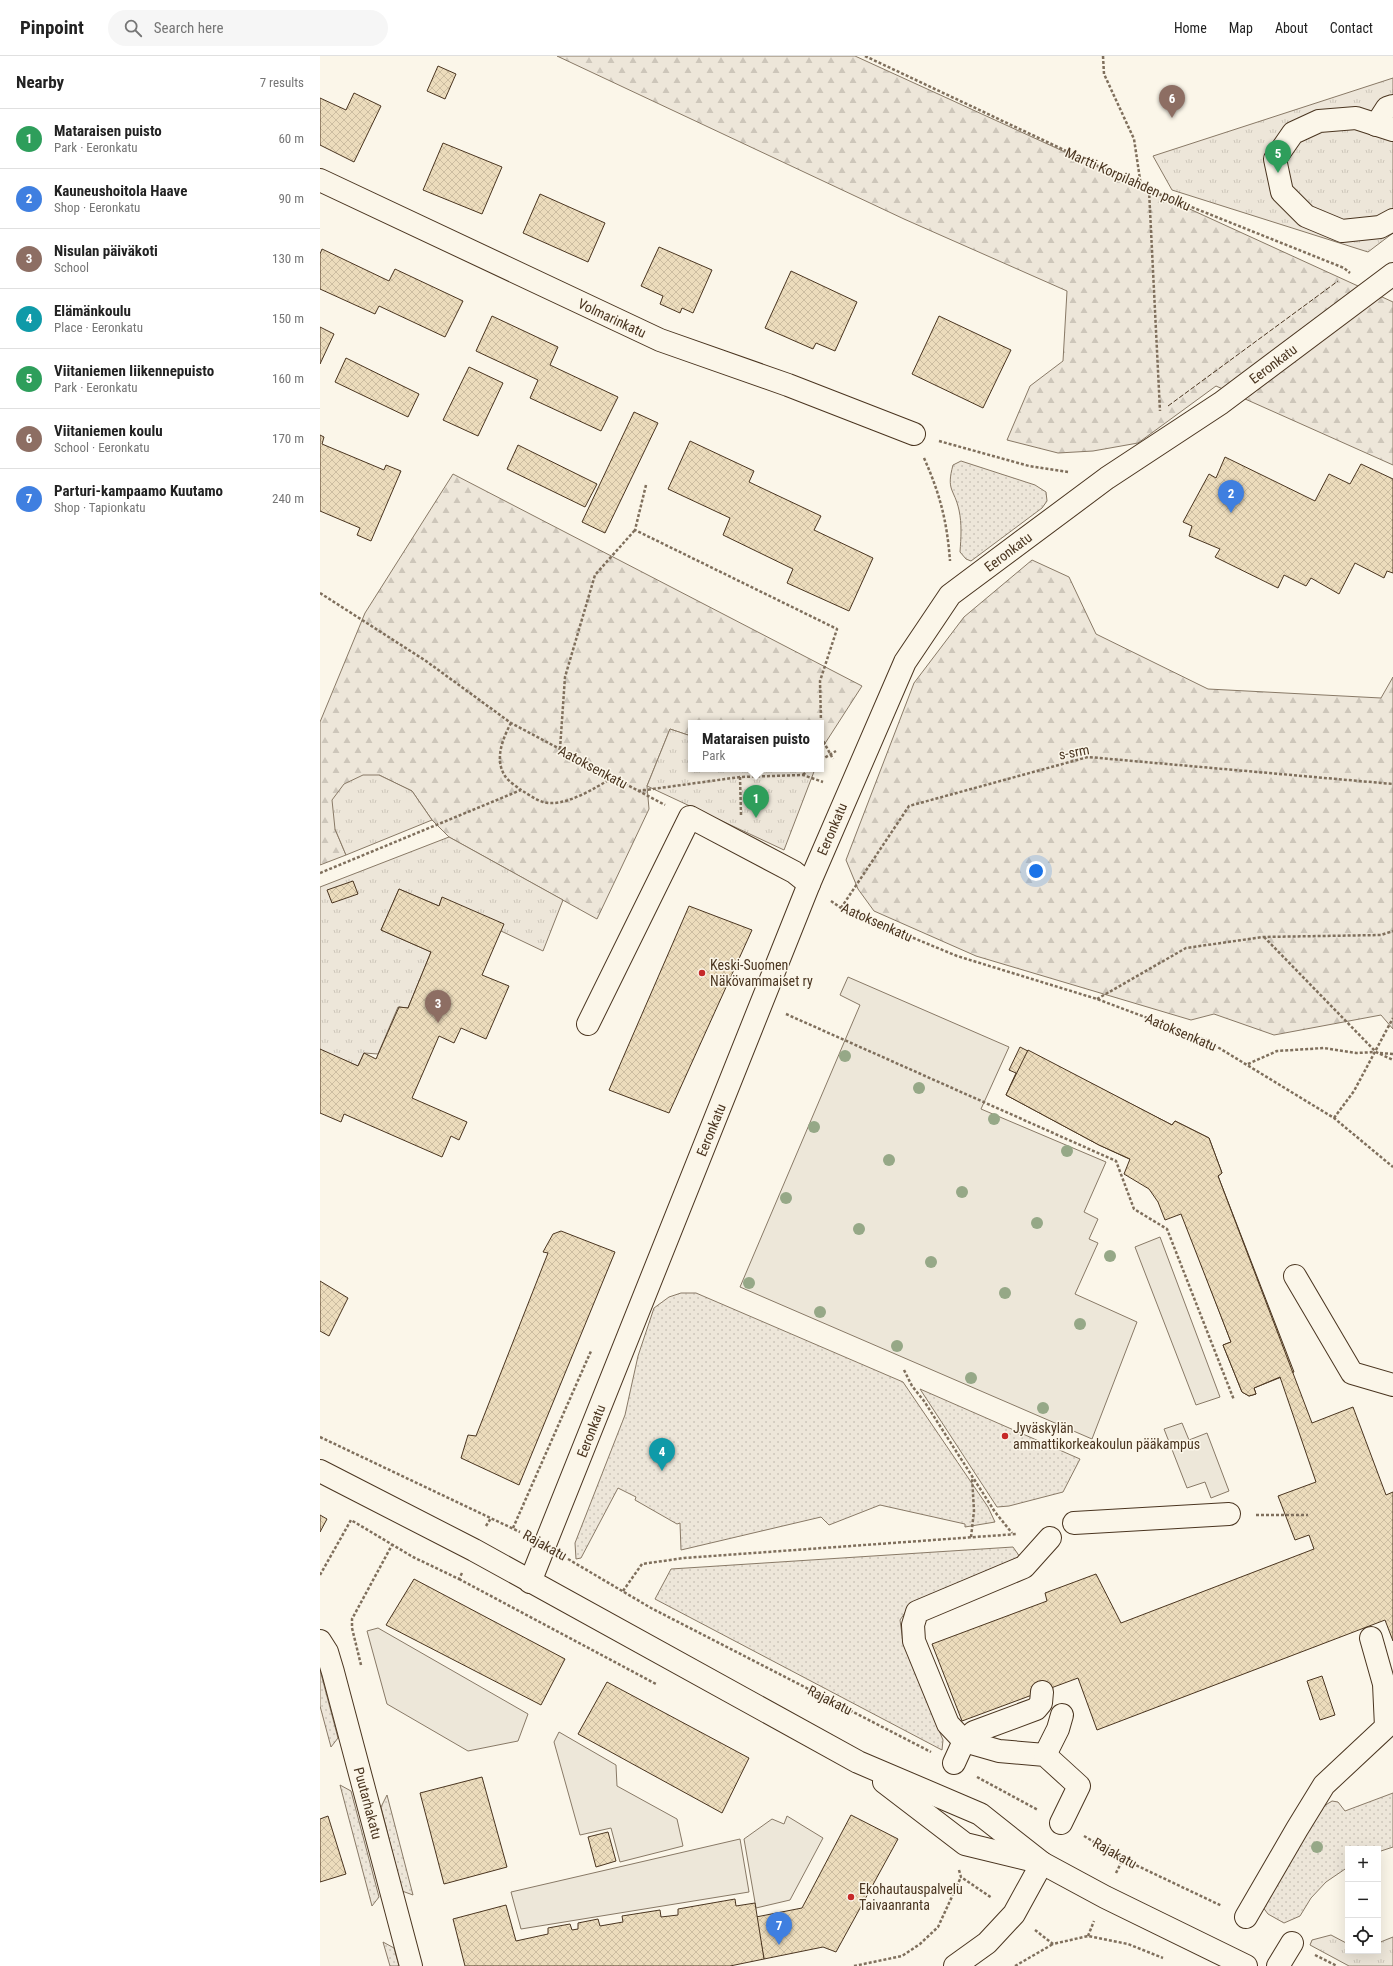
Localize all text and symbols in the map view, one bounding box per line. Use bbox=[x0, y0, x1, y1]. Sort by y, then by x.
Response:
search box bbox=[108, 10, 388, 46]
text: Pinpoint bbox=[20, 16, 84, 39]
icon: search bbox=[122, 17, 144, 39]
text: Search here bbox=[154, 19, 224, 37]
text: Home bbox=[1174, 20, 1207, 36]
text: Map bbox=[1229, 20, 1253, 36]
text: About bbox=[1275, 20, 1308, 36]
text: Contact bbox=[1330, 20, 1373, 36]
text: Nearby bbox=[16, 72, 64, 92]
text: 7 results bbox=[260, 75, 304, 90]
pin: 6 bbox=[1159, 85, 1185, 118]
text: Mataraisen puisto bbox=[54, 122, 162, 140]
text: 1 bbox=[26, 131, 32, 146]
text: 60 m bbox=[278, 131, 304, 146]
text: Park · Eeronkatu bbox=[54, 140, 138, 155]
pin: 5 bbox=[1265, 140, 1291, 173]
street label: Martti Korpilahden polku bbox=[1063, 144, 1193, 214]
text: Kauneushoitola Haave bbox=[54, 182, 187, 200]
text: 2 bbox=[26, 191, 32, 206]
text: 90 m bbox=[278, 191, 304, 206]
text: Shop · Eeronkatu bbox=[54, 200, 140, 215]
text: Nisulan päiväkoti bbox=[54, 242, 158, 260]
text: 3 bbox=[26, 251, 32, 266]
text: 130 m bbox=[272, 251, 304, 266]
text: School bbox=[54, 260, 89, 275]
street label: Volmarinkatu bbox=[575, 295, 649, 341]
text: Elämänkoulu bbox=[54, 302, 131, 320]
text: 4 bbox=[26, 311, 32, 326]
text: 150 m bbox=[272, 311, 304, 326]
text: Place · Eeronkatu bbox=[54, 320, 143, 335]
street label: Eeronkatu bbox=[1246, 341, 1300, 387]
text: Viitaniemen liikennepuisto bbox=[54, 362, 214, 380]
text: 5 bbox=[26, 371, 32, 386]
text: 160 m bbox=[272, 371, 304, 386]
text: Park · Eeronkatu bbox=[54, 380, 138, 395]
text: Viitaniemen koulu bbox=[54, 422, 163, 440]
text: 6 bbox=[26, 431, 32, 446]
text: 170 m bbox=[272, 431, 304, 446]
text: School · Eeronkatu bbox=[54, 440, 150, 455]
pin: 2 bbox=[1218, 480, 1244, 513]
text: Parturi-kampaamo Kuutamo bbox=[54, 482, 223, 500]
text: 7 bbox=[26, 491, 32, 506]
text: 240 m bbox=[272, 491, 304, 506]
text: Shop · Tapionkatu bbox=[54, 500, 146, 515]
street label: Eeronkatu bbox=[981, 529, 1035, 575]
popup bbox=[688, 720, 824, 772]
text: Mataraisen puisto bbox=[702, 730, 810, 748]
street label: s-srm bbox=[1057, 741, 1091, 763]
street label: Aatoksenkatu bbox=[556, 742, 630, 792]
text: Park bbox=[702, 748, 725, 763]
pin: 1 bbox=[743, 785, 769, 818]
street label: Eeronkatu bbox=[814, 800, 850, 858]
your location bbox=[1026, 861, 1046, 881]
street label: Aatoksenkatu bbox=[839, 899, 915, 945]
place label: Keski-Suomen Näkövammaiset ry bbox=[710, 957, 813, 989]
marker: Keski-Suomen Näkövammaiset ry bbox=[697, 968, 707, 978]
pin: 3 bbox=[425, 990, 451, 1023]
street label: Aatoksenkatu bbox=[1143, 1010, 1219, 1054]
street label: Eeronkatu bbox=[693, 1101, 729, 1159]
street label: Eeronkatu bbox=[574, 1402, 608, 1460]
place label: Jyväskylän ammattikorkeakoulun pääkampus bbox=[1013, 1420, 1200, 1452]
marker: Jyväskylän ammattikorkeakoulun pääkampus bbox=[1000, 1431, 1010, 1441]
pin: 4 bbox=[649, 1438, 675, 1471]
street label: Rajakatu bbox=[520, 1526, 570, 1564]
street label: Rajakatu bbox=[805, 1682, 855, 1718]
street label: Puutarhakatu bbox=[351, 1765, 385, 1841]
street label: Rajakatu bbox=[1090, 1834, 1140, 1872]
map controls bbox=[1345, 1846, 1381, 1954]
button: + bbox=[1345, 1846, 1381, 1882]
place label: Ekohautauspalvelu Taivaanranta bbox=[859, 1881, 963, 1913]
button: − bbox=[1345, 1882, 1381, 1918]
marker: Ekohautauspalvelu Taivaanranta bbox=[846, 1892, 856, 1902]
pin: 7 bbox=[766, 1912, 792, 1945]
button: locate bbox=[1345, 1918, 1381, 1954]

